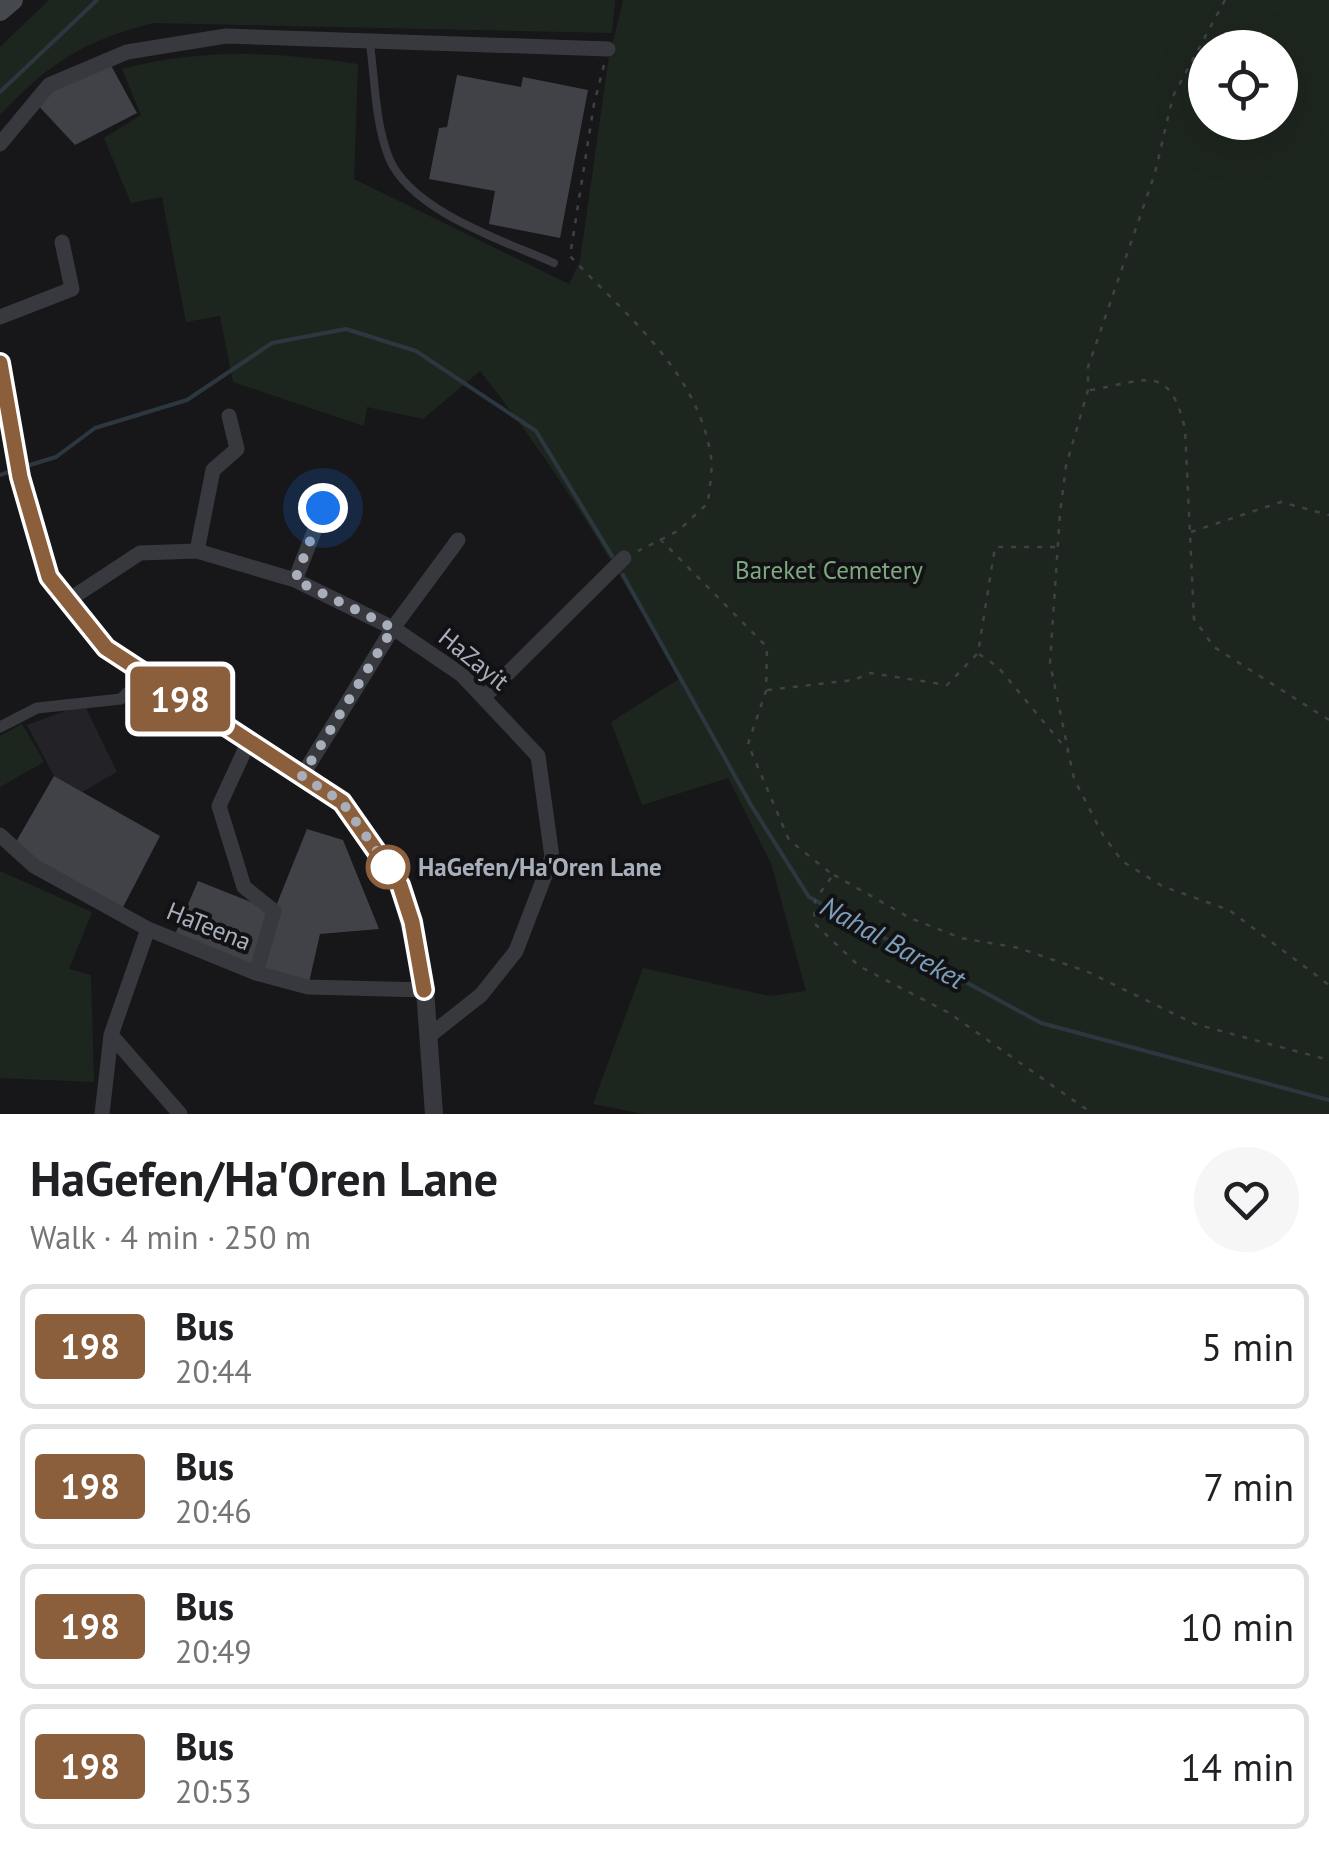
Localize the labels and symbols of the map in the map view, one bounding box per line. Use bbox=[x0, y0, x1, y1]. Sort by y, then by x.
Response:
your location bbox=[298, 483, 348, 533]
park label: Bareket Cemetery bbox=[735, 554, 923, 586]
street label: HaZayit bbox=[432, 621, 516, 697]
line badge: 198 bbox=[122, 666, 238, 732]
marker: HaGefen/Ha'Oren Lane bbox=[367, 846, 409, 888]
place label: HaGefen/Ha'Oren Lane bbox=[418, 851, 662, 883]
water label: Nahal Bareket bbox=[814, 887, 973, 998]
street label: HaTeena bbox=[162, 895, 256, 957]

